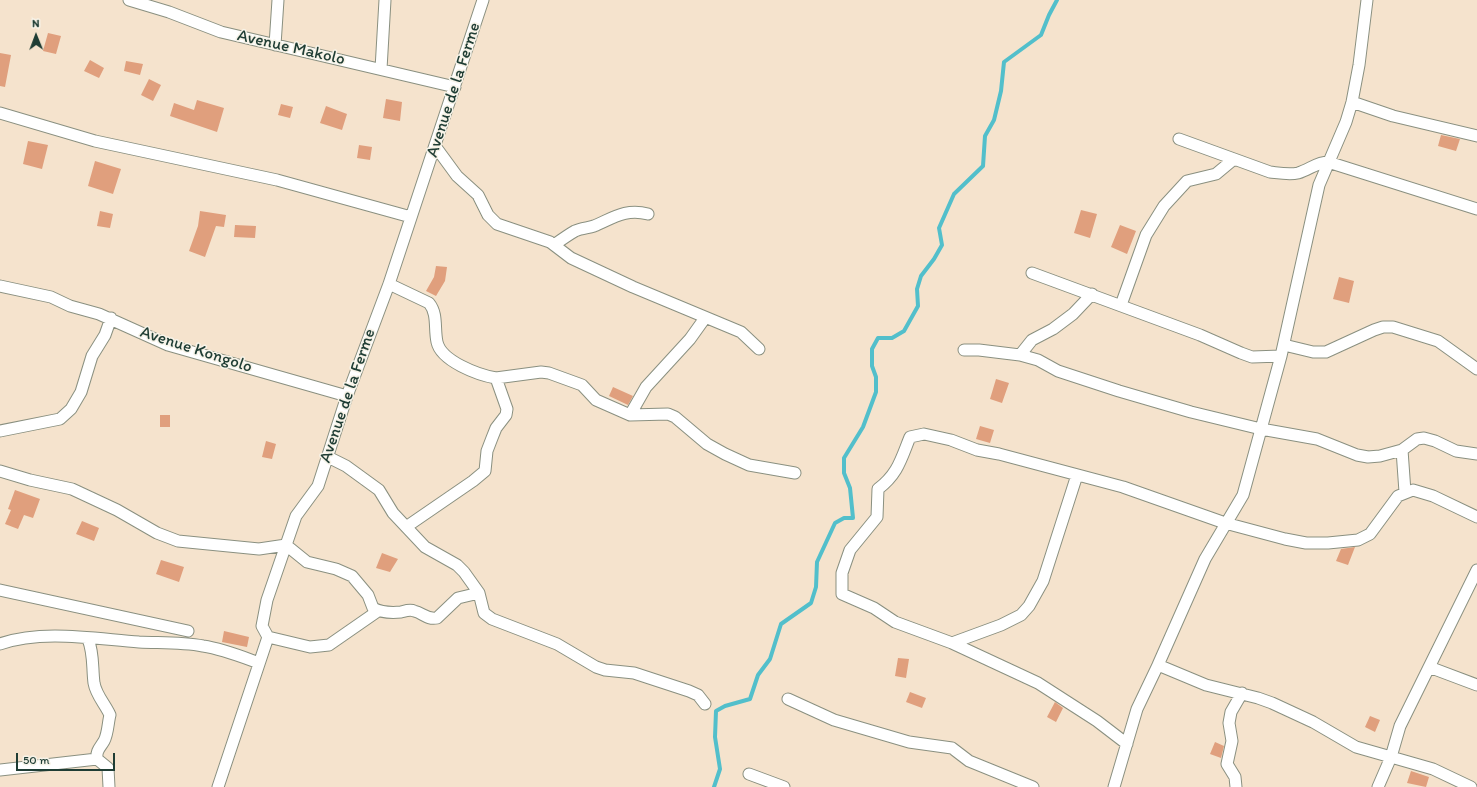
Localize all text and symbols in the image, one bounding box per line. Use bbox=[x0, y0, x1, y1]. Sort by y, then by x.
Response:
north arrow bbox=[16, 16, 56, 56]
text: N bbox=[32, 17, 40, 30]
street label: Avenue de la Ferme bbox=[423, 20, 485, 160]
street label: Avenue Makolo bbox=[235, 26, 347, 70]
street label: Avenue Kongolo bbox=[137, 322, 255, 378]
street label: Avenue de la Ferme bbox=[315, 326, 381, 466]
scale bar bbox=[18, 745, 117, 771]
text: 50 m bbox=[23, 753, 49, 767]

